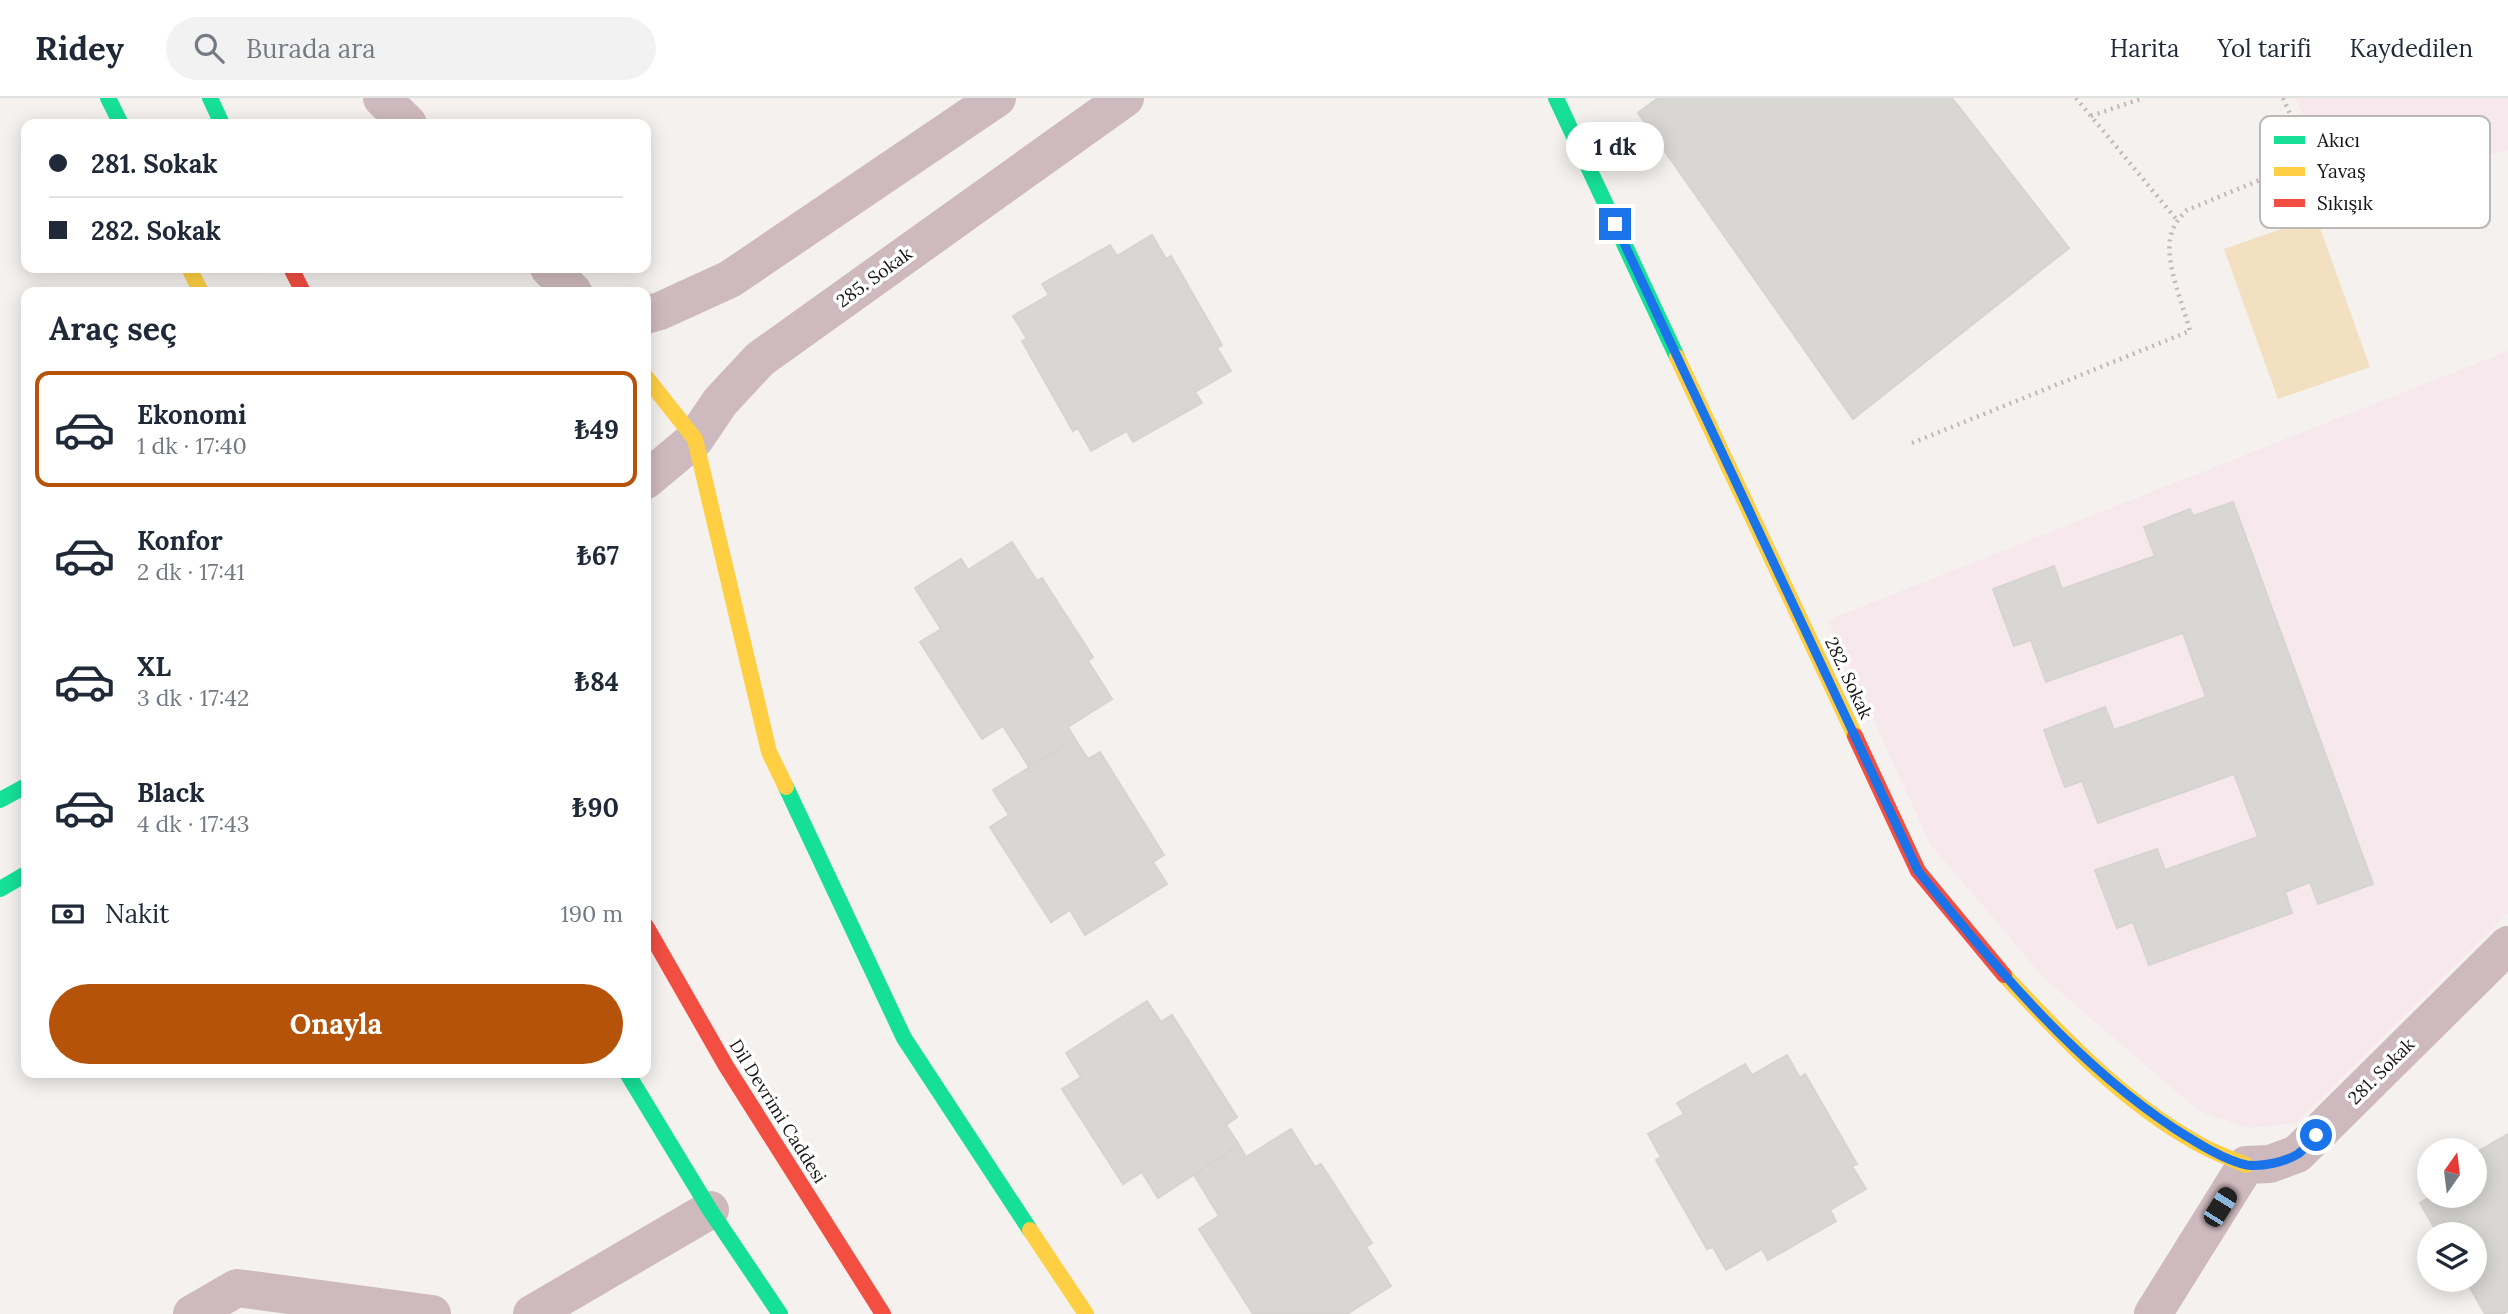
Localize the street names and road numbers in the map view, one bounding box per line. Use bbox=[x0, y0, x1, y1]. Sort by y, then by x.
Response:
street label: 285. Sokak bbox=[832, 242, 917, 312]
street label: 282. Sokak bbox=[1820, 633, 1878, 723]
street label: 281. Sokak bbox=[2343, 1033, 2419, 1109]
street label: Dil Devrimi Caddesi bbox=[724, 1035, 832, 1187]

